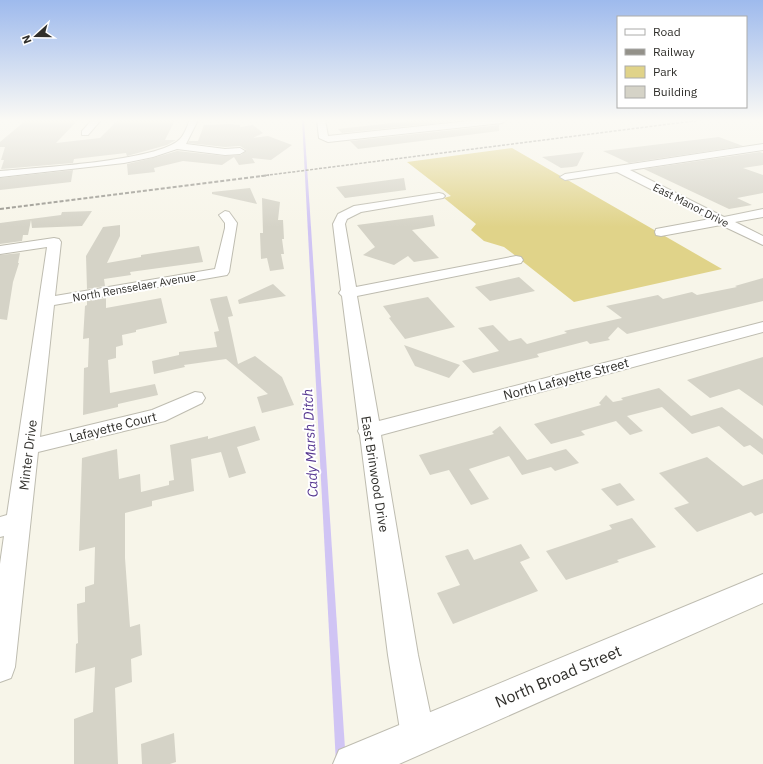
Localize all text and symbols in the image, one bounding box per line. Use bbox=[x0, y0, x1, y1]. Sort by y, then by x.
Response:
north arrow bbox=[16, 16, 56, 56]
legend bbox=[617, 16, 747, 108]
text: Road bbox=[653, 24, 681, 39]
text: N bbox=[19, 33, 35, 46]
text: Railway bbox=[653, 44, 695, 59]
text: Park bbox=[653, 64, 678, 79]
text: Building bbox=[653, 84, 698, 99]
street label: East Manor Drive bbox=[651, 180, 731, 230]
street label: North Rensselaer Avenue bbox=[71, 269, 197, 305]
street label: North Lafayette Street bbox=[501, 354, 631, 404]
water label: Cady Marsh Ditch bbox=[298, 388, 322, 498]
street label: Lafayette Court bbox=[68, 408, 158, 446]
street label: East Brinwood Drive bbox=[357, 415, 393, 533]
street label: Minter Drive bbox=[15, 419, 41, 491]
street label: North Broad Street bbox=[492, 640, 624, 712]

